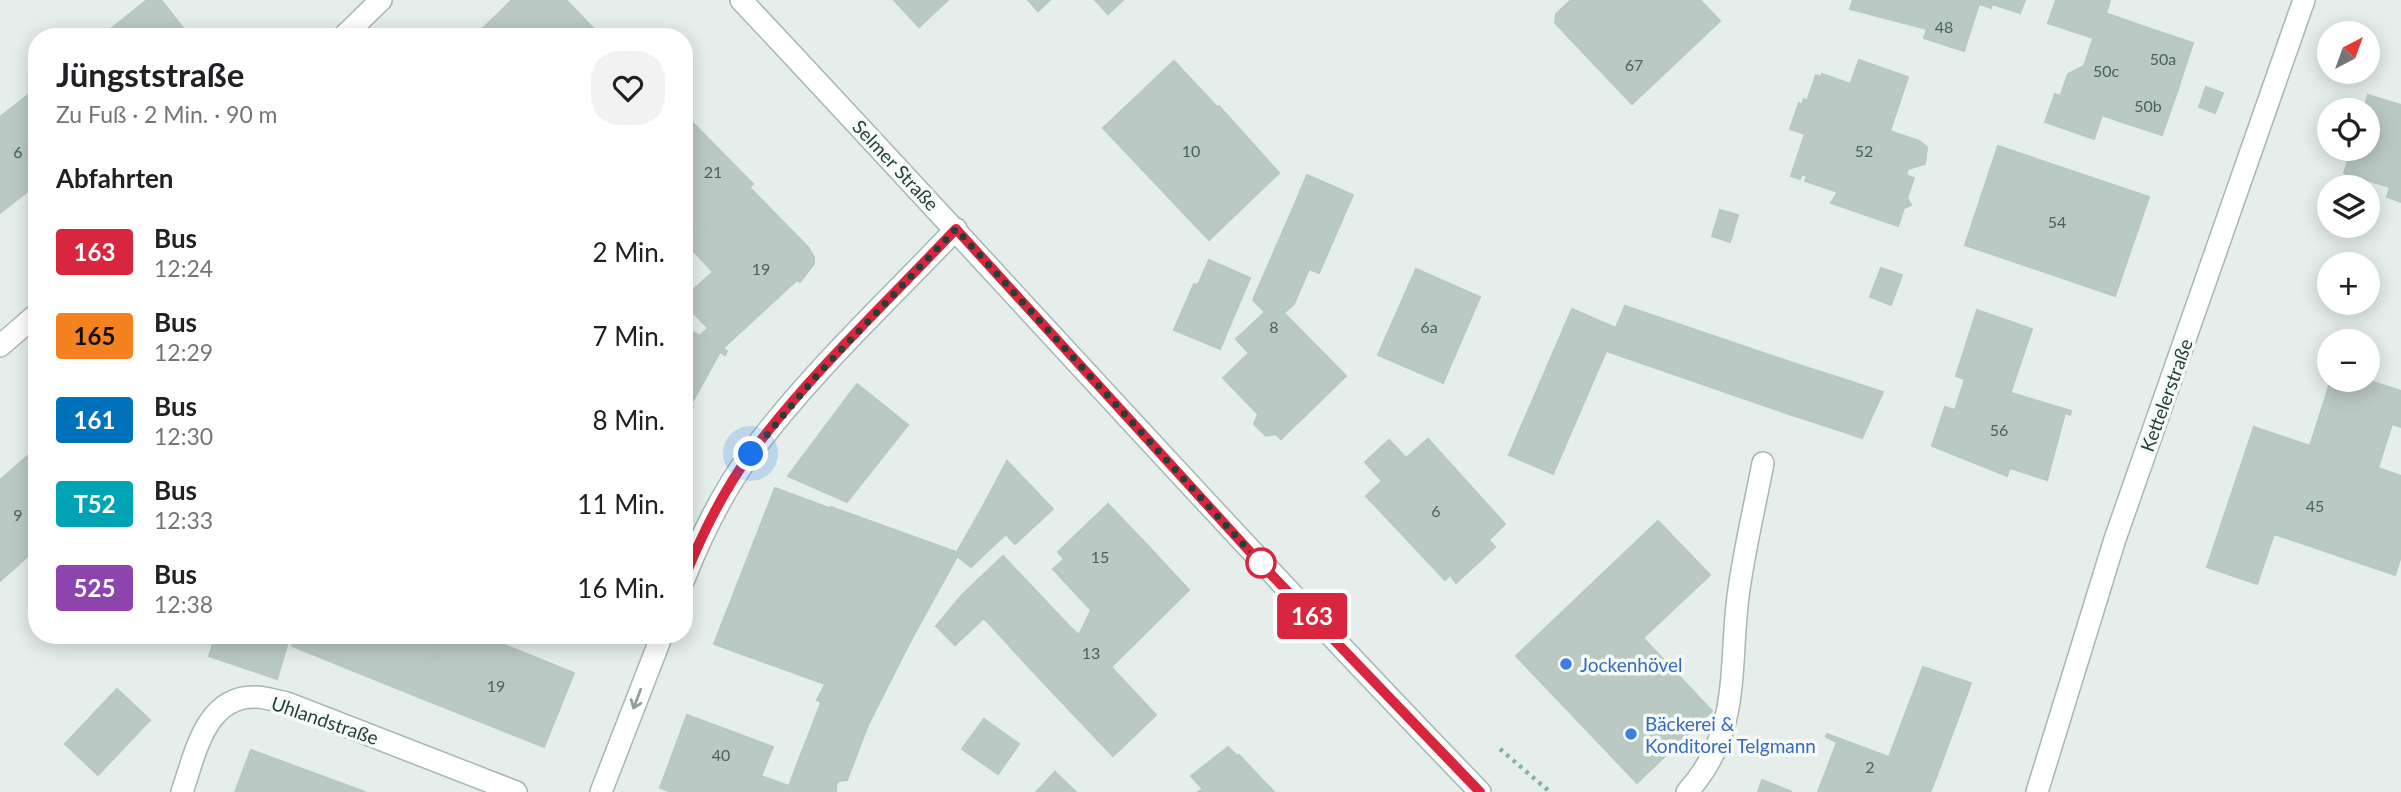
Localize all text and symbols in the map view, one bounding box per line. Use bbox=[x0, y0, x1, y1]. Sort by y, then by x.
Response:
house number: 48 bbox=[1935, 17, 1953, 36]
north arrow bbox=[2317, 21, 2380, 84]
map controls bbox=[2317, 21, 2380, 392]
house number: 50a bbox=[2150, 49, 2176, 68]
button: heart bbox=[591, 51, 665, 125]
text: Jüngststraße bbox=[56, 54, 244, 94]
house number: 67 bbox=[1625, 55, 1643, 74]
house number: 50c bbox=[2093, 61, 2119, 80]
house number: 50b bbox=[2134, 96, 2162, 115]
button: locate bbox=[2317, 98, 2380, 161]
text: Zu Fuß · 2 Min. · 90 m bbox=[56, 100, 278, 128]
street label: Selmer Straße bbox=[848, 115, 944, 215]
house number: 10 bbox=[1182, 141, 1200, 160]
house number: 52 bbox=[1855, 141, 1873, 160]
house number: 6 bbox=[13, 142, 23, 161]
text: Abfahrten bbox=[56, 162, 174, 194]
house number: 21 bbox=[704, 162, 722, 181]
button: layers bbox=[2317, 175, 2380, 238]
house number: 54 bbox=[2048, 212, 2066, 231]
text: Bus bbox=[154, 222, 197, 254]
text: 2 Min. bbox=[592, 236, 665, 268]
text: 163 bbox=[74, 237, 115, 266]
button: + bbox=[2317, 252, 2380, 315]
text: 12:24 bbox=[154, 254, 213, 282]
house number: 19 bbox=[752, 259, 770, 278]
text: Bus bbox=[154, 306, 197, 338]
house number: 8 bbox=[1269, 317, 1279, 336]
house number: 6a bbox=[1420, 317, 1438, 336]
text: 7 Min. bbox=[592, 320, 665, 352]
text: 165 bbox=[74, 321, 115, 350]
button: − bbox=[2317, 329, 2380, 392]
street label: Kettelerstraße bbox=[2135, 335, 2197, 455]
text: 12:29 bbox=[154, 338, 213, 366]
text: Bus bbox=[154, 390, 197, 422]
text: 8 Min. bbox=[592, 404, 665, 436]
text: 161 bbox=[74, 405, 115, 434]
house number: 56 bbox=[1990, 420, 2008, 439]
text: 12:30 bbox=[154, 422, 213, 450]
your location bbox=[733, 436, 768, 471]
text: Bus bbox=[154, 474, 197, 506]
text: 11 Min. bbox=[577, 488, 665, 520]
text: T52 bbox=[73, 489, 116, 518]
house number: 45 bbox=[2306, 496, 2324, 515]
house number: 6 bbox=[1431, 501, 1441, 520]
house number: 9 bbox=[13, 505, 23, 524]
text: 12:33 bbox=[154, 506, 213, 534]
house number: 15 bbox=[1091, 547, 1109, 566]
unlabelled marker bbox=[1246, 548, 1276, 578]
text: Bus bbox=[154, 558, 197, 590]
text: 16 Min. bbox=[577, 572, 665, 604]
text: 525 bbox=[74, 573, 115, 602]
text: 12:38 bbox=[154, 590, 213, 618]
line badge: 163 bbox=[1272, 593, 1352, 639]
text: 163 bbox=[1291, 601, 1333, 630]
house number: 13 bbox=[1082, 643, 1100, 662]
place label: Jockenhövel bbox=[1580, 653, 1682, 676]
marker: Jockenhövel bbox=[1558, 656, 1574, 672]
house number: 19 bbox=[487, 676, 505, 695]
one-way arrow bbox=[630, 687, 643, 709]
street label: Uhlandstraße bbox=[268, 691, 382, 749]
place label: Bäckerei & Konditorei Telgmann bbox=[1645, 712, 1816, 757]
marker: Bäckerei & Konditorei Telgmann bbox=[1623, 726, 1639, 742]
house number: 40 bbox=[712, 745, 730, 764]
house number: 2 bbox=[1865, 757, 1875, 776]

